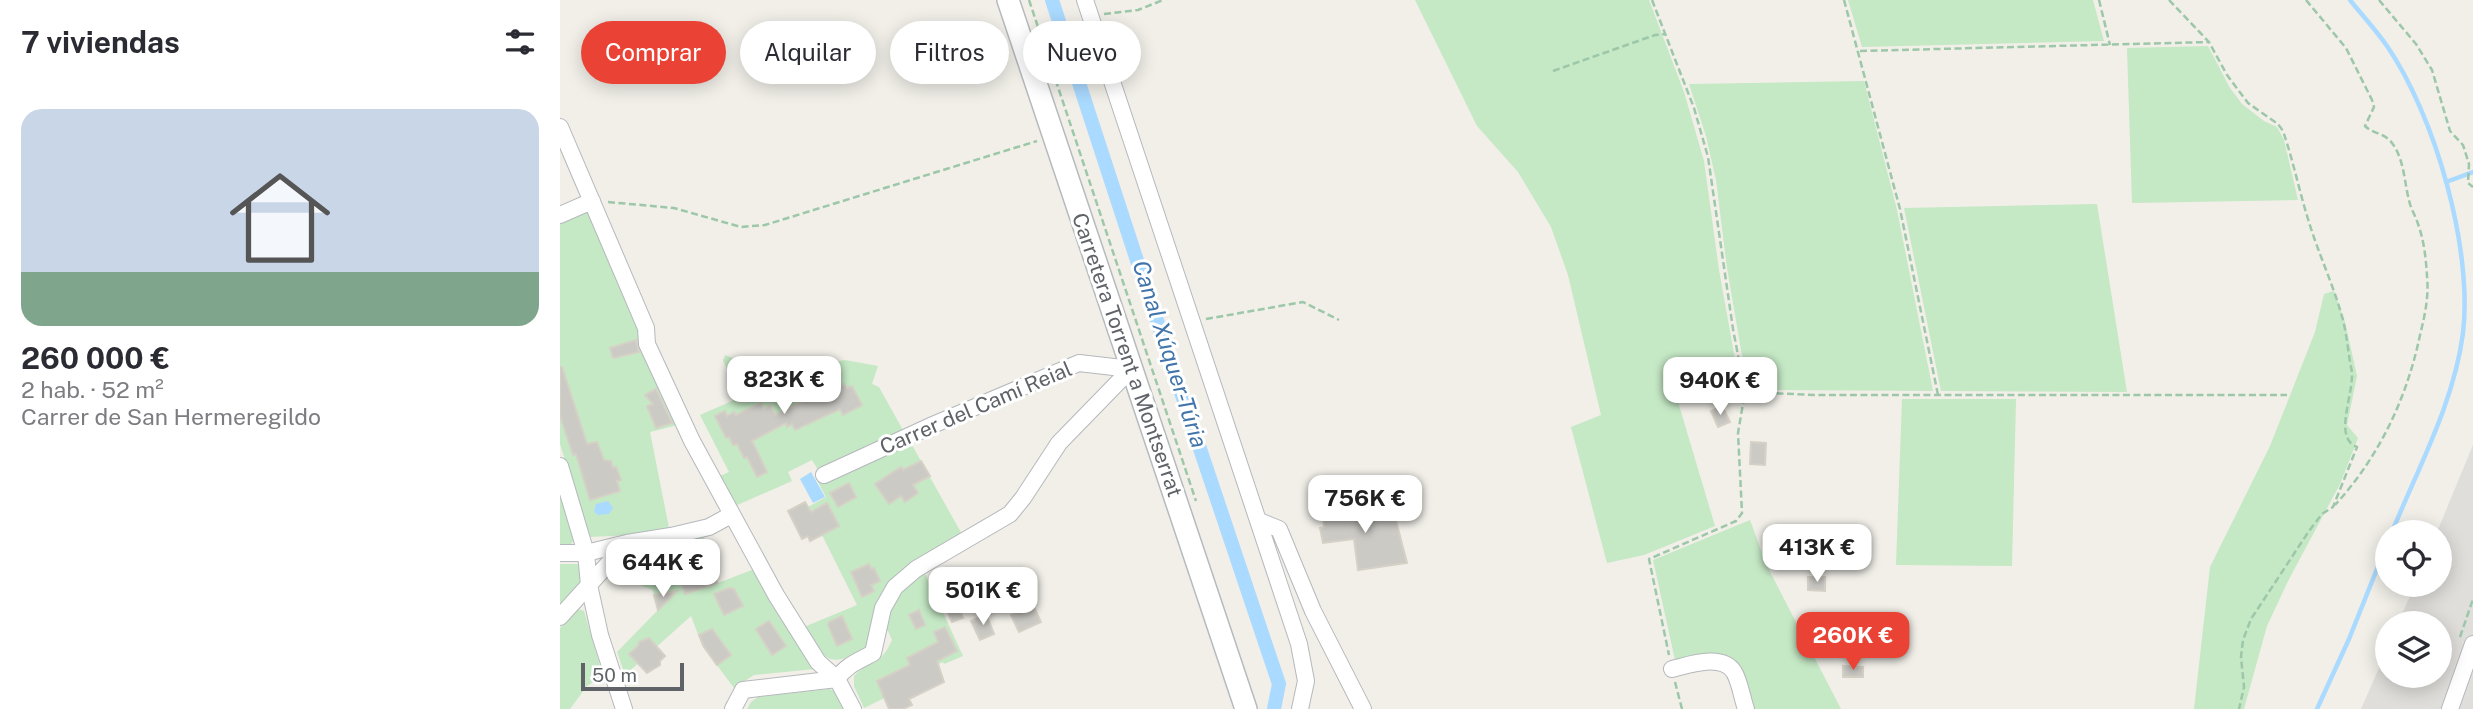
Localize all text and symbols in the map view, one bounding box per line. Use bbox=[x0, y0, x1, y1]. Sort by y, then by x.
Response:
chip: Comprar bbox=[581, 21, 726, 84]
chip: Alquilar bbox=[740, 21, 876, 84]
chip: Filtros bbox=[890, 21, 1009, 84]
chip: Nuevo bbox=[1023, 21, 1141, 84]
icon: filters bbox=[501, 23, 539, 61]
text: 7 viviendas bbox=[21, 24, 180, 60]
icon: home bbox=[217, 155, 343, 281]
street label: Carretera Torrent a Montserrat bbox=[1067, 210, 1188, 500]
water label: Canal Xúquer-Túria bbox=[1127, 257, 1214, 451]
text: 260 000 € bbox=[21, 340, 170, 376]
pin: 823K € bbox=[727, 356, 841, 416]
street label: Carrer del Camí Reial bbox=[876, 356, 1076, 459]
pin: 940K € bbox=[1663, 358, 1777, 417]
text: 823K € bbox=[743, 365, 825, 392]
text: 940K € bbox=[1679, 366, 1761, 393]
text: 2 hab. · 52 m² bbox=[21, 376, 164, 403]
text: Carrer de San Hermeregildo bbox=[21, 403, 321, 430]
pin: 756K € bbox=[1308, 476, 1422, 535]
text: 756K € bbox=[1324, 484, 1406, 511]
map controls bbox=[2375, 520, 2452, 688]
button: locate bbox=[2375, 520, 2452, 597]
pin: 413K € bbox=[1760, 524, 1874, 584]
text: 413K € bbox=[1779, 533, 1855, 560]
pin: 644K € bbox=[606, 540, 720, 599]
text: 644K € bbox=[622, 548, 704, 575]
pin: 501K € bbox=[926, 568, 1040, 627]
text: 501K € bbox=[945, 576, 1021, 603]
button: layers bbox=[2375, 611, 2452, 688]
pin: 260K € bbox=[1796, 612, 1910, 672]
text: 260K € bbox=[1812, 621, 1894, 648]
scale bar bbox=[581, 660, 684, 692]
text: 50 m bbox=[592, 664, 637, 686]

